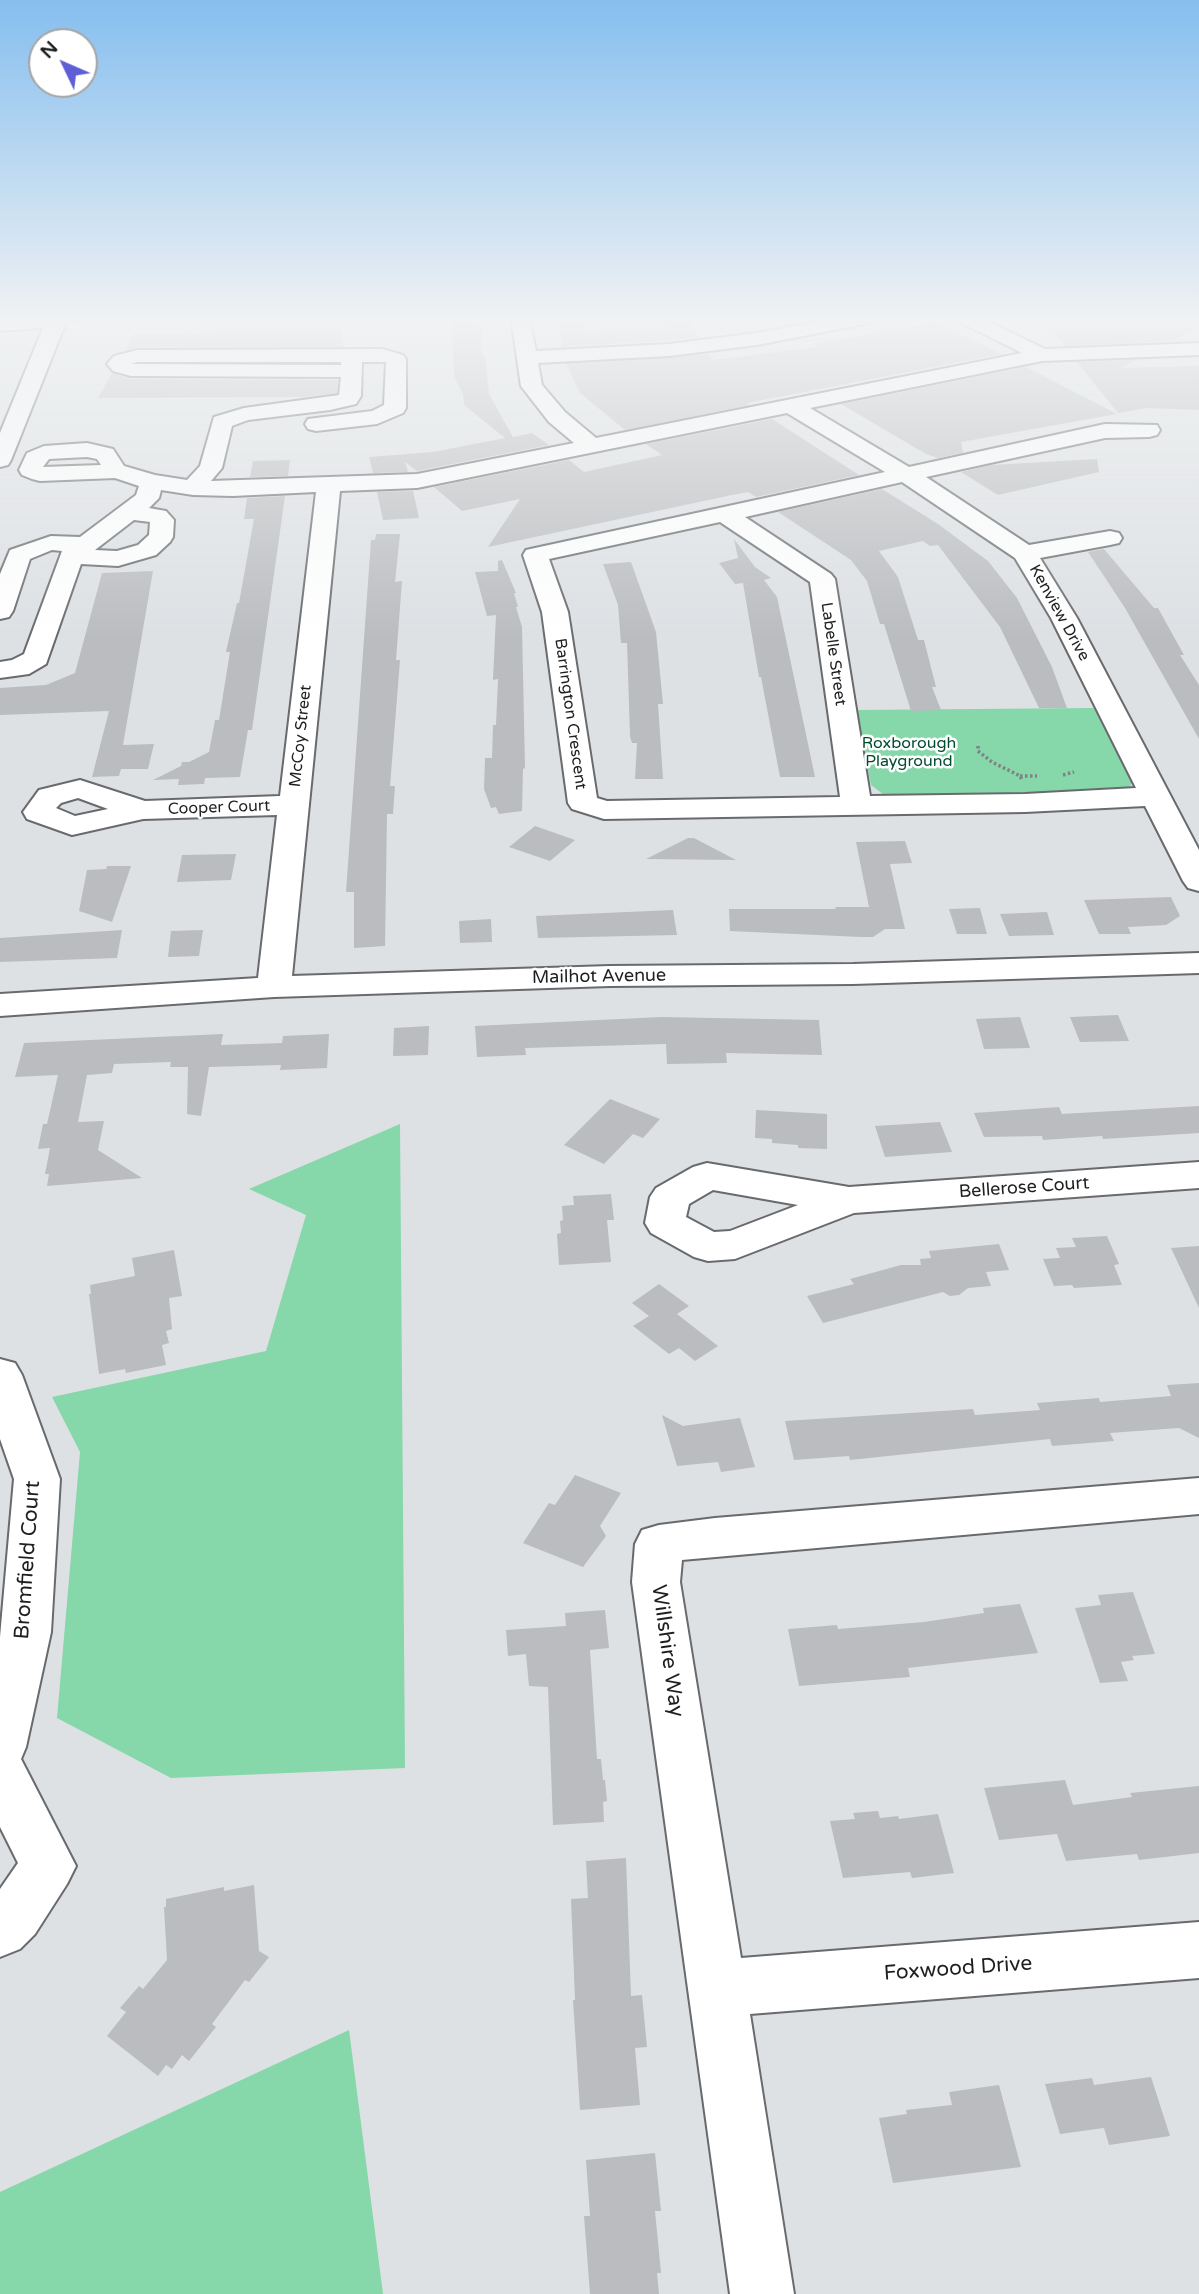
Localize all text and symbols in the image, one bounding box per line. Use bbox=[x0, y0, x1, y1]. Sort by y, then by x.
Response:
north arrow bbox=[28, 28, 98, 98]
text: N bbox=[36, 37, 63, 63]
street label: Kenview Drive bbox=[1025, 562, 1093, 664]
street label: Labelle Street bbox=[816, 601, 850, 707]
street label: Barrington Crescent bbox=[550, 637, 590, 791]
street label: McCoy Street bbox=[286, 684, 316, 788]
park label: Roxborough Playground bbox=[862, 734, 956, 772]
street label: Cooper Court bbox=[168, 797, 270, 819]
street label: Mailhot Avenue bbox=[532, 965, 666, 989]
street label: Bellerose Court bbox=[958, 1173, 1090, 1203]
street label: Bromfield Court bbox=[10, 1480, 46, 1640]
street label: Willshire Way bbox=[645, 1583, 689, 1719]
street label: Foxwood Drive bbox=[883, 1951, 1033, 1987]

